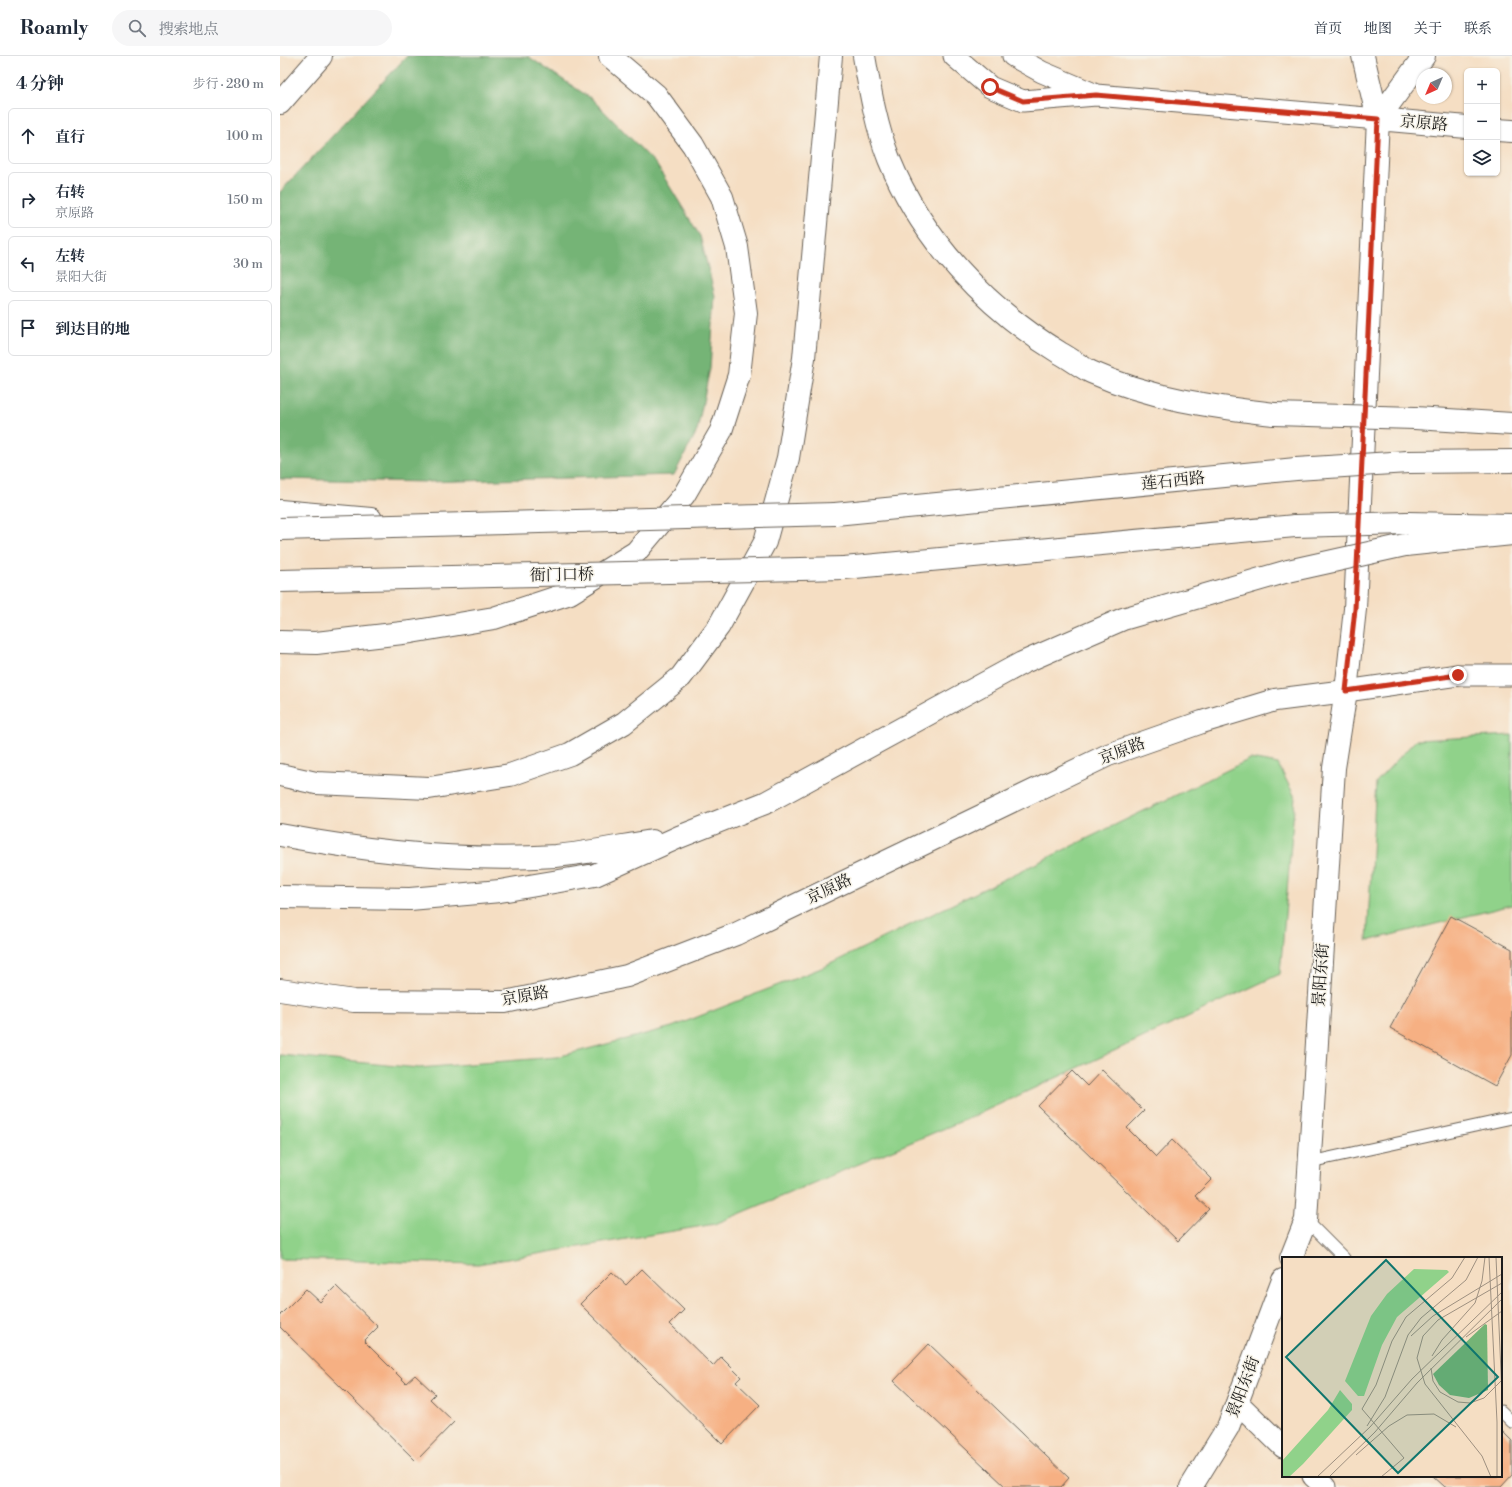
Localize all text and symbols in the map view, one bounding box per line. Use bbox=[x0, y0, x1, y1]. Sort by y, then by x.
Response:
search box bbox=[112, 10, 392, 46]
text: Roamly bbox=[20, 16, 88, 40]
icon: search bbox=[126, 17, 148, 39]
text: 搜索地点 bbox=[158, 20, 218, 39]
text: 首页 bbox=[1314, 20, 1342, 38]
text: 地图 bbox=[1364, 20, 1392, 38]
text: 关于 bbox=[1414, 20, 1442, 38]
text: 联系 bbox=[1464, 20, 1492, 38]
north arrow bbox=[1416, 68, 1452, 104]
map controls bbox=[1464, 68, 1500, 176]
button: + bbox=[1464, 68, 1500, 104]
text: 4 分钟 bbox=[16, 73, 64, 95]
text: 步行 · 280 m bbox=[192, 76, 264, 92]
route start bbox=[981, 78, 999, 96]
button: − bbox=[1464, 104, 1500, 140]
street label: 京原路 bbox=[1399, 111, 1449, 135]
icon: ahead bbox=[17, 125, 39, 147]
text: 直行 bbox=[55, 128, 85, 147]
text: 100 m bbox=[227, 128, 263, 144]
button: layers bbox=[1464, 140, 1500, 176]
text: 右转 bbox=[55, 183, 85, 202]
icon: right bbox=[17, 189, 39, 211]
text: 150 m bbox=[228, 192, 263, 208]
text: 京原路 bbox=[55, 205, 94, 221]
text: 左转 bbox=[55, 247, 85, 266]
icon: left bbox=[17, 253, 39, 275]
text: 30 m bbox=[233, 256, 263, 272]
text: 景阳大街 bbox=[55, 269, 107, 285]
icon: arrive bbox=[17, 317, 39, 339]
text: 到达目的地 bbox=[55, 320, 130, 339]
street label: 莲石西路 bbox=[1140, 468, 1206, 494]
street label: 衙门口桥 bbox=[530, 564, 594, 586]
route end bbox=[1449, 666, 1467, 684]
street label: 京原路 bbox=[1096, 733, 1148, 769]
street label: 京原路 bbox=[803, 869, 855, 909]
street label: 景阳东街 bbox=[1309, 942, 1333, 1008]
street label: 京原路 bbox=[500, 982, 550, 1010]
inset map bbox=[1282, 1257, 1502, 1477]
street label: 景阳东街 bbox=[1222, 1354, 1264, 1420]

